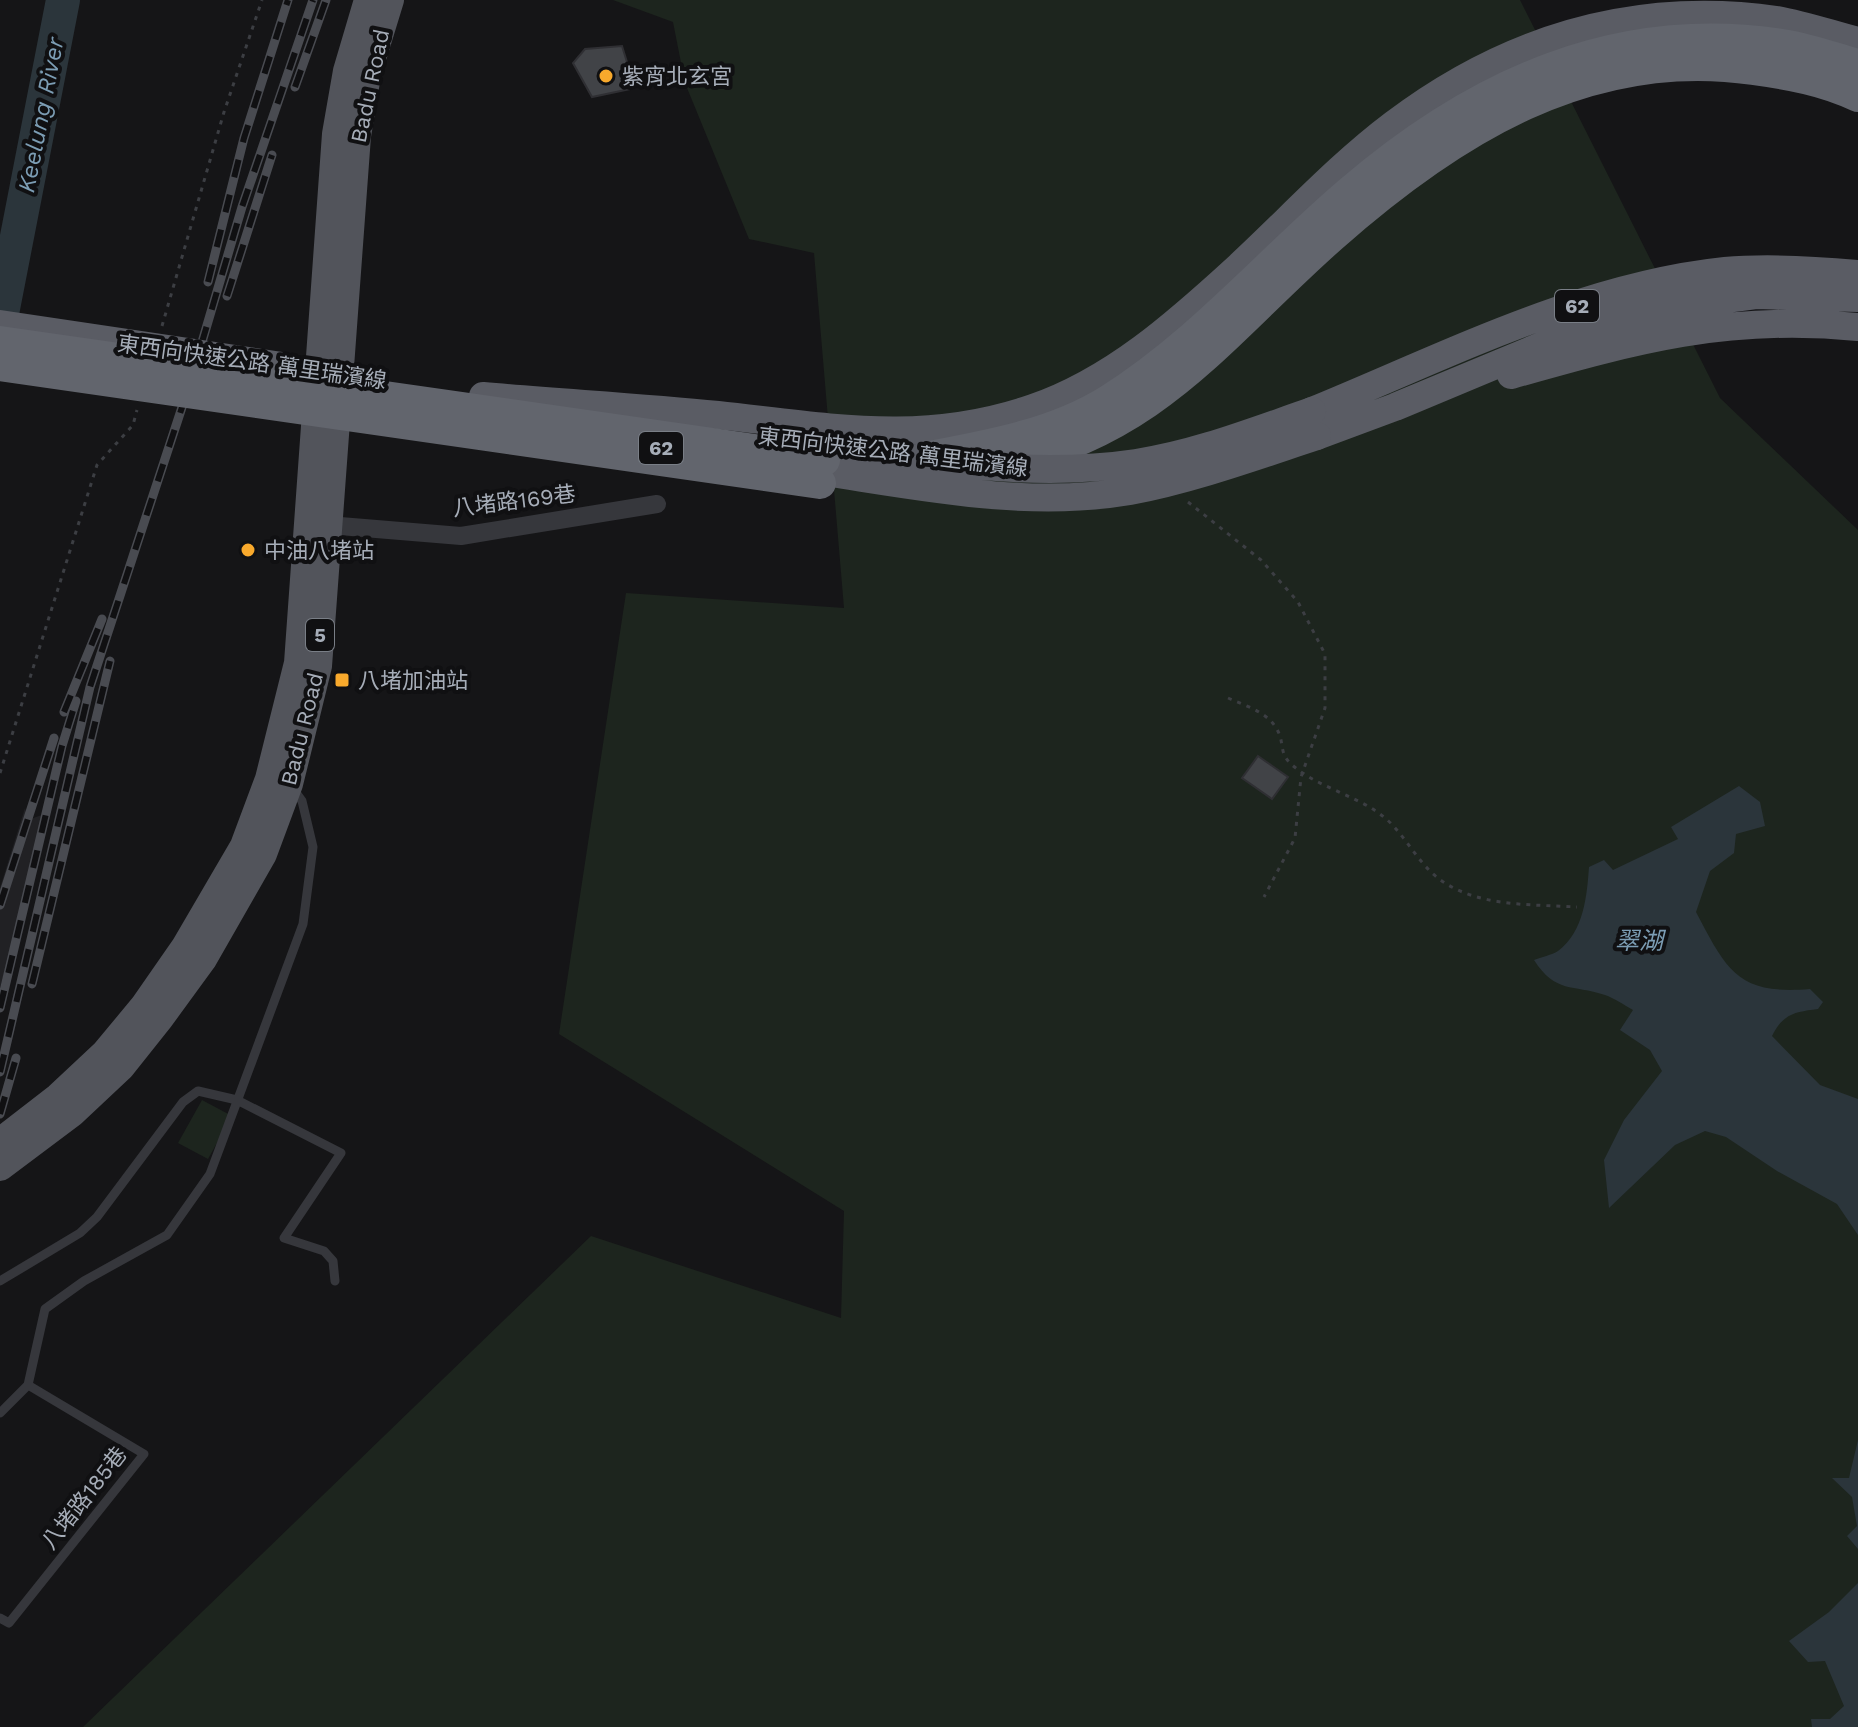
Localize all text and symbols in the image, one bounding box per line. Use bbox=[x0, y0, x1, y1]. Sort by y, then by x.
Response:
street label: Badu Road bbox=[346, 27, 394, 145]
water label: Keelung River bbox=[12, 34, 70, 195]
place label: 紫宵北玄宮 bbox=[622, 64, 732, 89]
marker: 紫宵北玄宮 bbox=[597, 67, 615, 85]
road number: 62 bbox=[1555, 290, 1599, 322]
street label: 東西向快速公路 萬里瑞濱線 bbox=[116, 331, 388, 393]
street label: 東西向快速公路 萬里瑞濱線 bbox=[757, 423, 1029, 481]
road number: 62 bbox=[639, 432, 683, 464]
street label: 八堵路169巷 bbox=[451, 481, 577, 521]
place label: 中油八堵站 bbox=[264, 538, 374, 563]
marker: 中油八堵站 bbox=[239, 541, 257, 559]
road number: 5 bbox=[306, 619, 334, 651]
place label: 八堵加油站 bbox=[358, 668, 468, 693]
street label: Badu Road bbox=[276, 670, 328, 788]
marker: 八堵加油站 bbox=[333, 671, 351, 689]
water label: 翠湖 bbox=[1615, 927, 1667, 955]
street label: 八堵路185巷 bbox=[36, 1442, 132, 1554]

